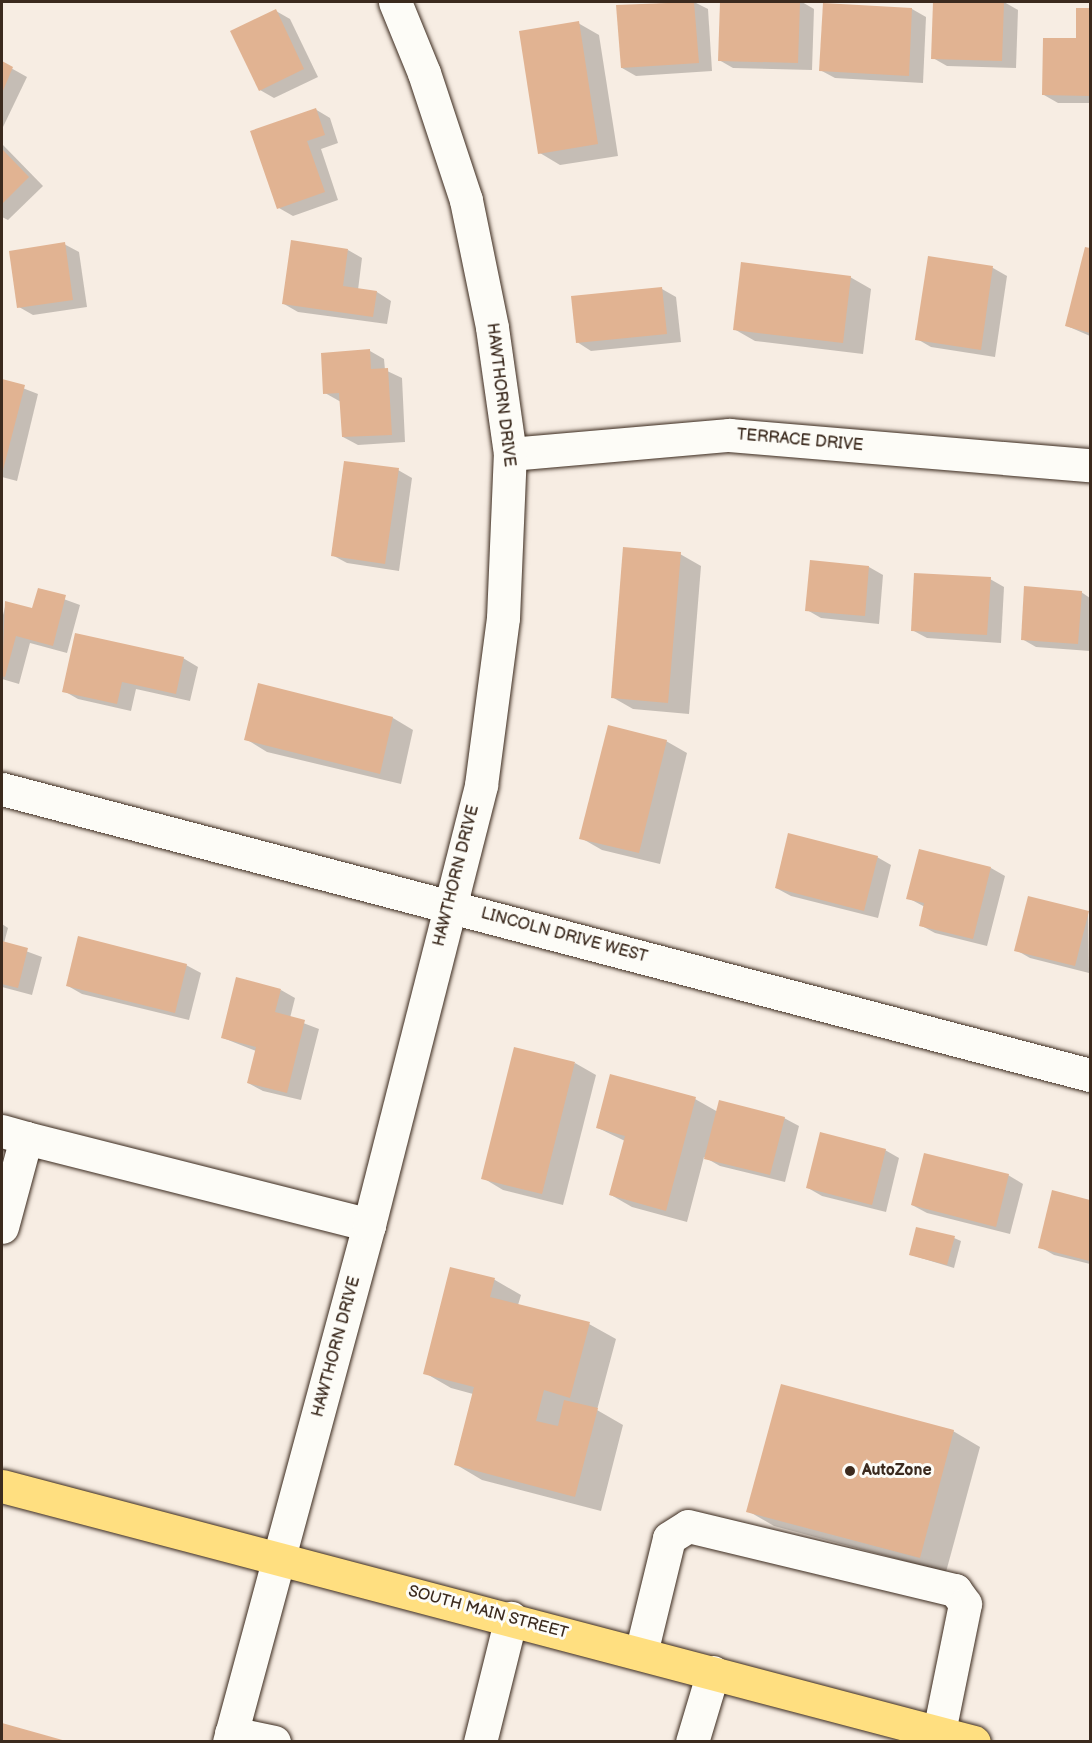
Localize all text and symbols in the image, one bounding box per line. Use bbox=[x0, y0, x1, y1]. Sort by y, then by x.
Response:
street label: HAWTHORN DRIVE bbox=[482, 322, 518, 468]
street label: TERRACE DRIVE bbox=[736, 426, 864, 456]
street label: HAWTHORN DRIVE bbox=[430, 803, 484, 949]
street label: LINCOLN DRIVE WEST bbox=[478, 904, 650, 968]
street label: HAWTHORN DRIVE bbox=[309, 1275, 365, 1419]
place label: AutoZone bbox=[862, 1461, 932, 1481]
marker: AutoZone bbox=[843, 1464, 857, 1478]
street label: SOUTH MAIN STREET bbox=[406, 1582, 570, 1644]

